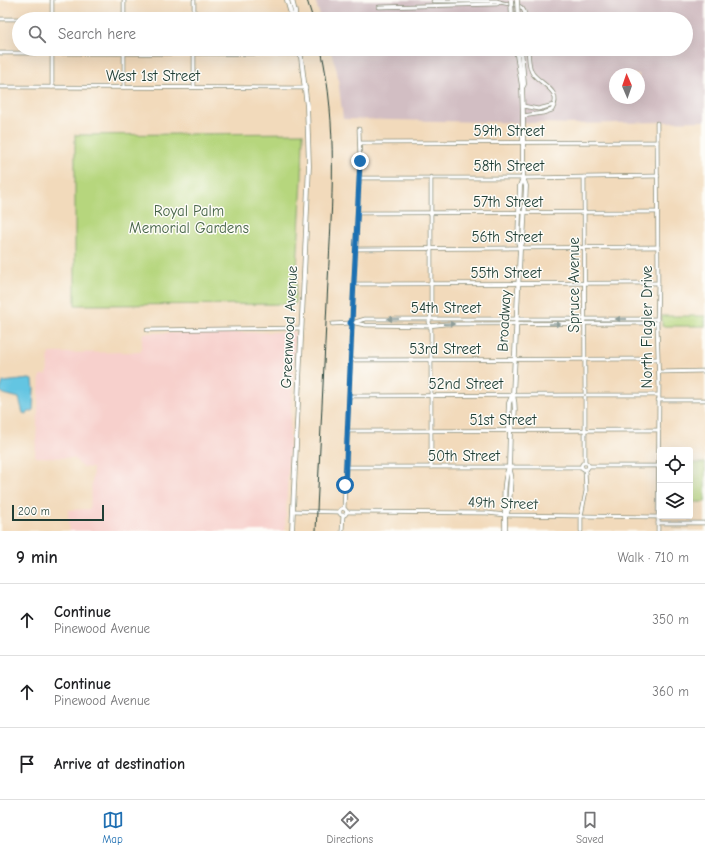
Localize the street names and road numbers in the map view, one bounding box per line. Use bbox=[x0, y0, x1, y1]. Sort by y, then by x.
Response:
street label: West 1st Street bbox=[106, 67, 201, 85]
street label: 59th Street bbox=[474, 122, 545, 140]
street label: 58th Street bbox=[474, 157, 545, 175]
street label: 57th Street bbox=[473, 193, 544, 211]
street label: 56th Street bbox=[471, 228, 543, 246]
street label: Spruce Avenue bbox=[565, 237, 583, 333]
street label: 55th Street bbox=[470, 264, 542, 282]
street label: Greenwood Avenue bbox=[277, 265, 301, 389]
street label: North Flagler Drive bbox=[638, 265, 656, 388]
street label: Broadway bbox=[493, 289, 515, 352]
street label: 54th Street bbox=[411, 299, 482, 317]
street label: 53rd Street bbox=[409, 340, 482, 358]
street label: 52nd Street bbox=[429, 375, 504, 393]
street label: 51st Street bbox=[469, 411, 537, 429]
street label: 50th Street bbox=[428, 447, 501, 465]
street label: 49th Street bbox=[468, 493, 539, 513]

